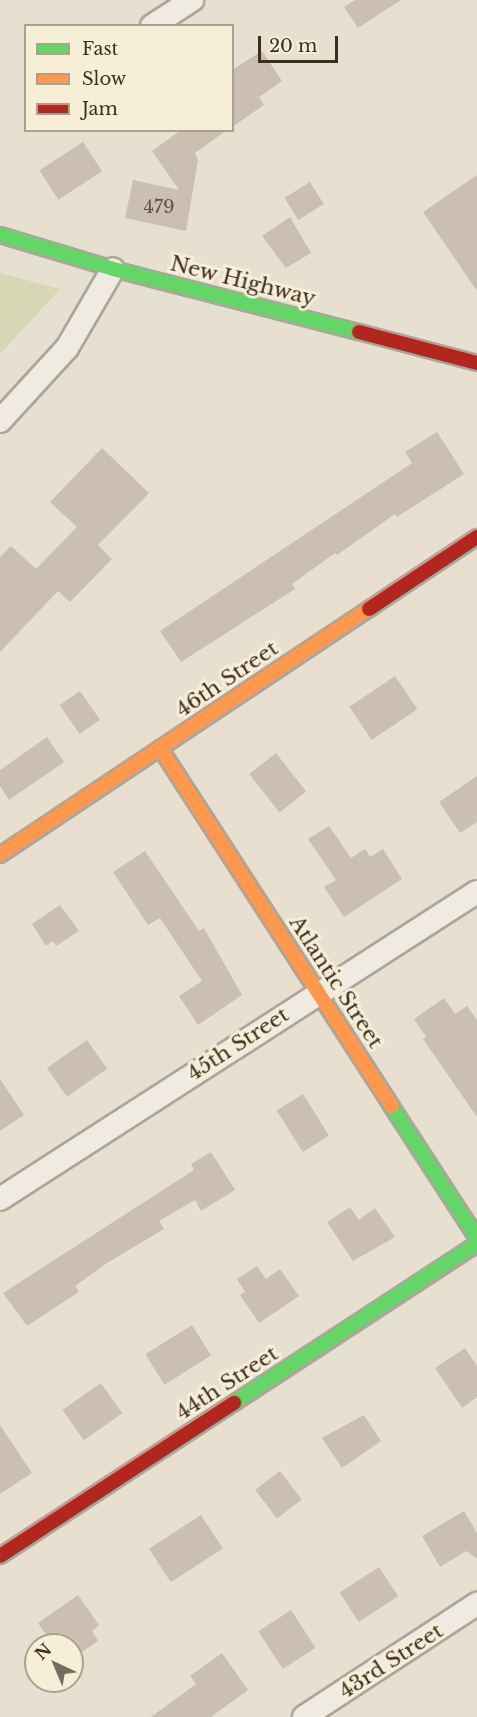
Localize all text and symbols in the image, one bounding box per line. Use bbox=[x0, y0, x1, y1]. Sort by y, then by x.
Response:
legend bbox=[24, 24, 234, 132]
scale bar bbox=[261, 24, 340, 62]
text: 20 m bbox=[269, 35, 317, 57]
text: Fast bbox=[82, 38, 118, 60]
text: Slow bbox=[82, 68, 126, 90]
text: Jam bbox=[82, 98, 118, 120]
house number: 479 bbox=[143, 196, 175, 218]
street label: New Highway bbox=[167, 251, 319, 311]
street label: 46th Street bbox=[171, 636, 283, 722]
street label: Atlantic Street bbox=[284, 911, 388, 1053]
street label: 45th Street bbox=[183, 1002, 293, 1086]
street label: 44th Street bbox=[171, 1341, 283, 1425]
street label: 43rd Street bbox=[334, 1618, 448, 1704]
north arrow bbox=[24, 1633, 84, 1693]
text: N bbox=[31, 1639, 55, 1664]

